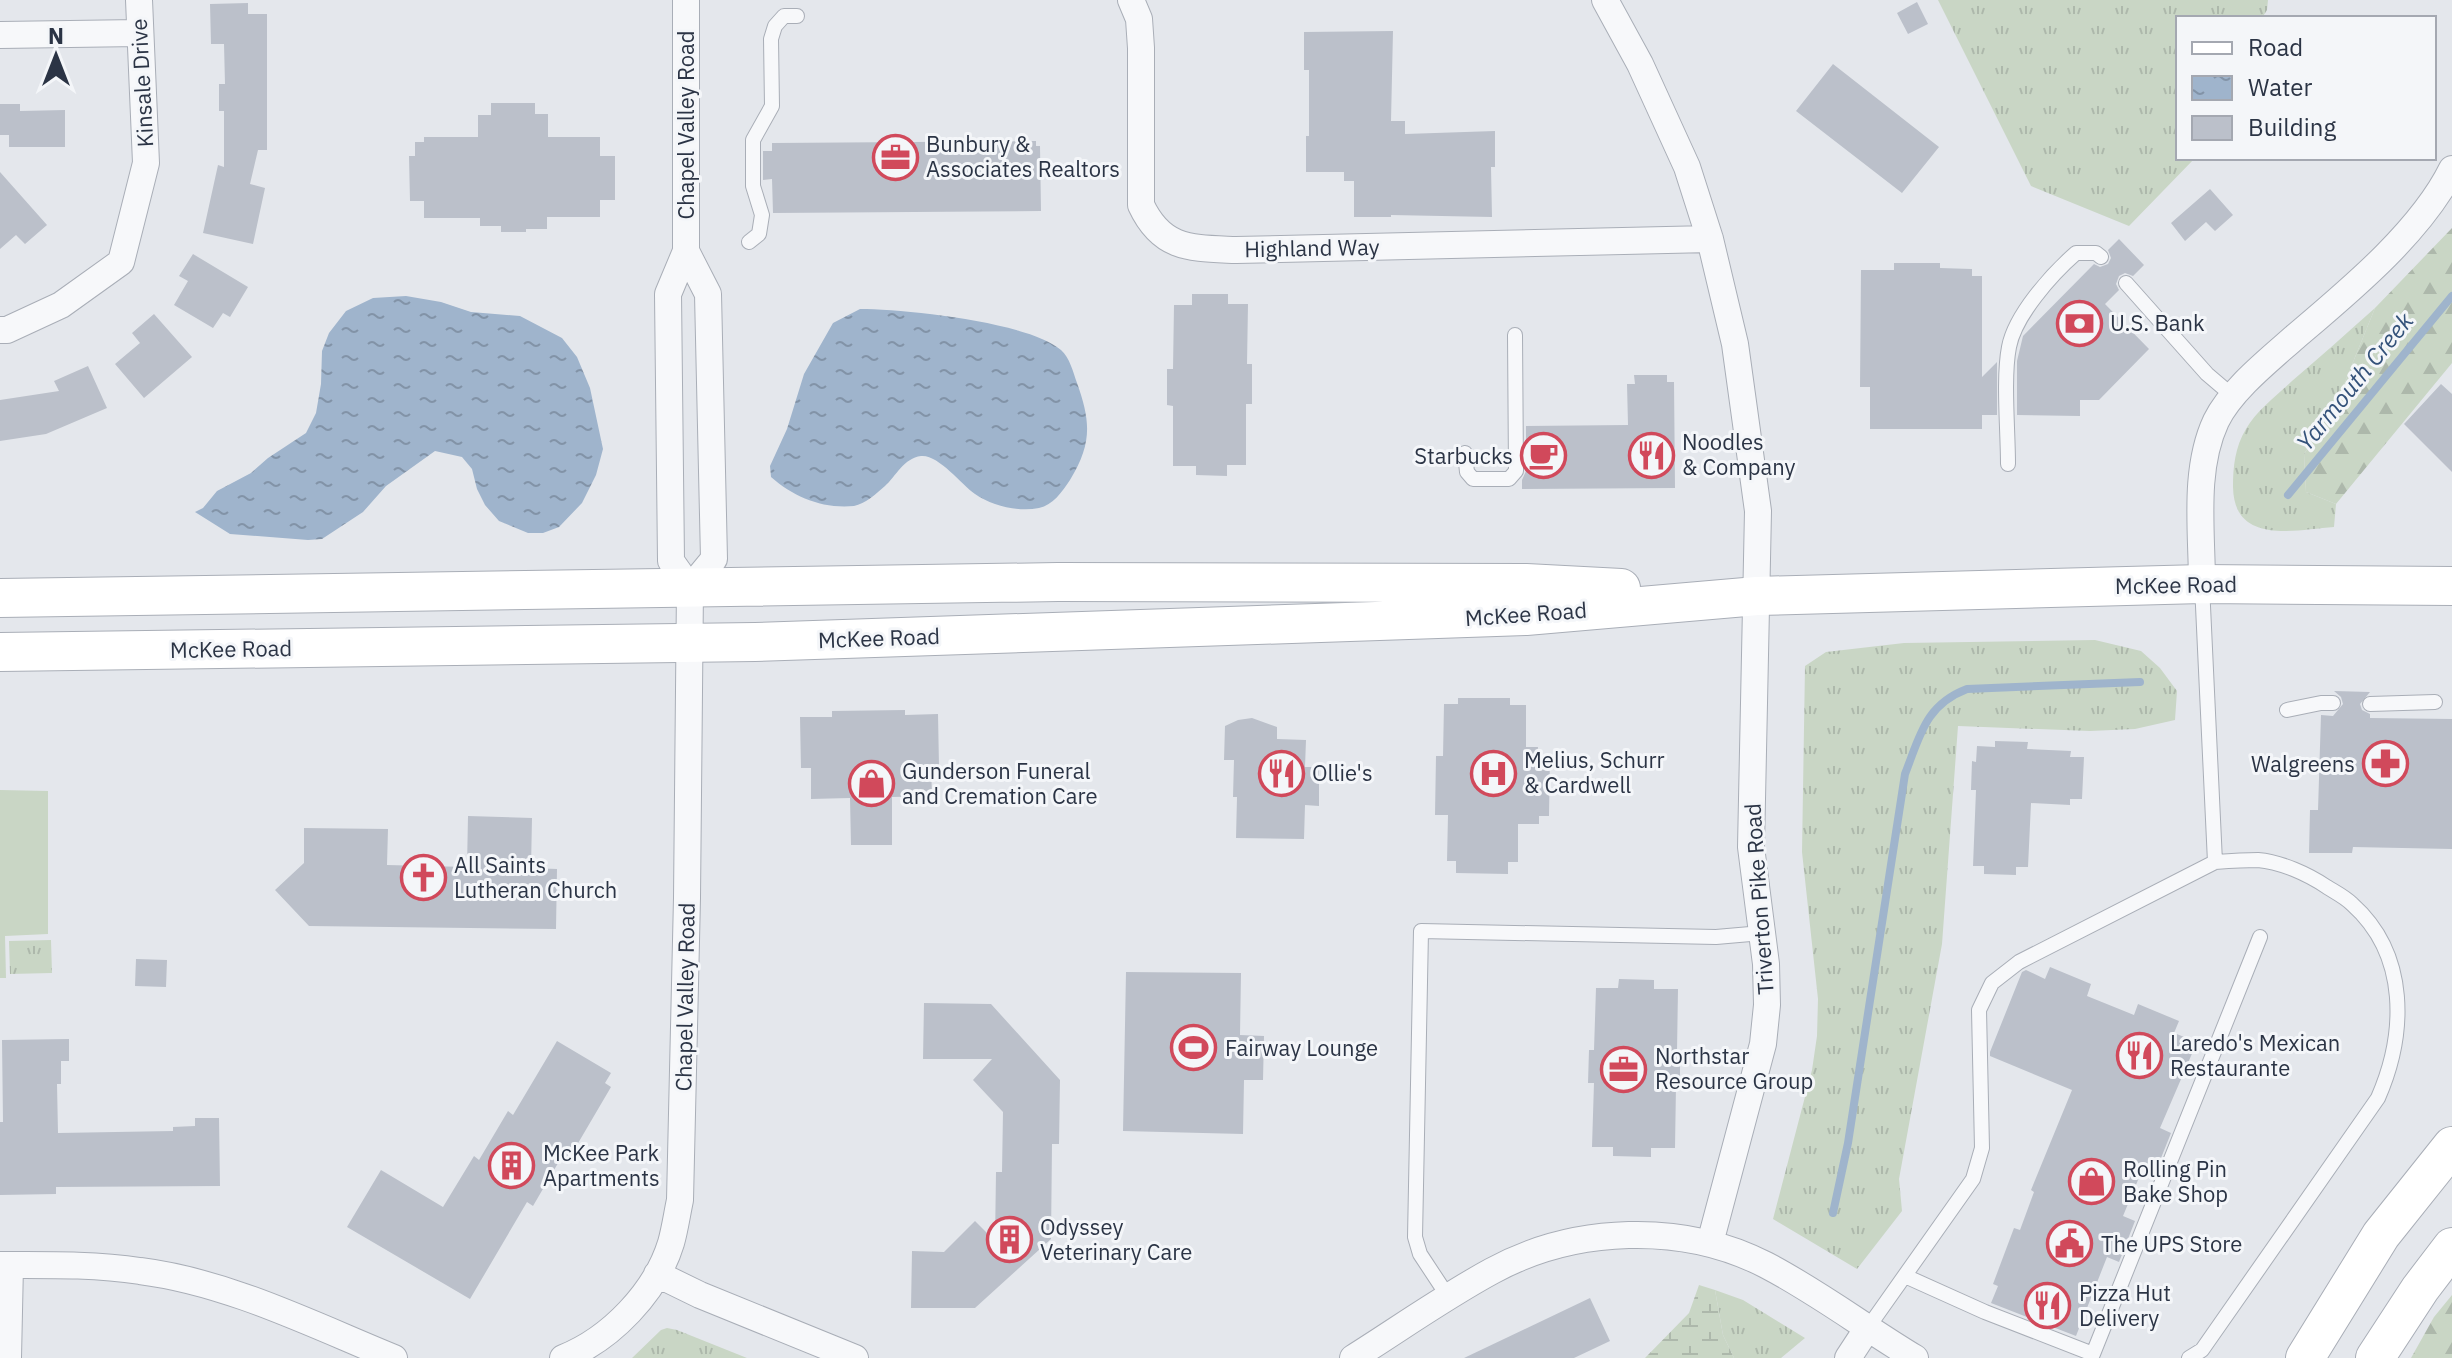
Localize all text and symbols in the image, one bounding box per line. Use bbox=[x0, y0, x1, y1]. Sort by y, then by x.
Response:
north arrow bbox=[16, 16, 96, 96]
legend bbox=[2176, 16, 2436, 160]
street label: Kinsale Drive bbox=[124, 18, 159, 148]
text: N bbox=[48, 21, 64, 50]
street label: Chapel Valley Road bbox=[671, 31, 700, 219]
text: Road bbox=[2248, 31, 2303, 63]
text: Water bbox=[2248, 71, 2312, 103]
text: Building bbox=[2248, 111, 2336, 143]
place label: Bunbury & Associates Realtors bbox=[926, 129, 1120, 183]
office icon: Bunbury & Associates Realtors bbox=[871, 133, 919, 181]
street label: Highland Way bbox=[1244, 232, 1380, 263]
bank icon: U.S. Bank bbox=[2055, 299, 2103, 347]
water label: Yarmouth Creek bbox=[2288, 305, 2420, 457]
place label: U.S. Bank bbox=[2110, 308, 2205, 337]
place label: Noodles & Company bbox=[1682, 427, 1795, 481]
restaurant icon: Noodles & Company bbox=[1627, 431, 1675, 479]
cafe icon: Starbucks bbox=[1520, 432, 1568, 480]
place label: Starbucks bbox=[1414, 441, 1513, 470]
street label: McKee Road bbox=[2115, 569, 2237, 600]
street label: McKee Road bbox=[1464, 595, 1588, 632]
street label: McKee Road bbox=[817, 621, 941, 654]
street label: McKee Road bbox=[170, 633, 292, 664]
pharmacy icon: Walgreens bbox=[2362, 740, 2410, 788]
place label: Melius, Schurr & Cardwell bbox=[1524, 745, 1665, 799]
restaurant icon: Ollie's bbox=[1257, 749, 1305, 797]
hospital icon: Melius, Schurr & Cardwell bbox=[1469, 749, 1517, 797]
place label: Walgreens bbox=[2251, 749, 2355, 778]
place label: Gunderson Funeral and Cremation Care bbox=[902, 756, 1098, 810]
place label: Ollie's bbox=[1312, 758, 1373, 787]
shop icon: Gunderson Funeral and Cremation Care bbox=[847, 760, 895, 808]
street label: Triverton Pike Road bbox=[1737, 802, 1780, 996]
place label: All Saints Lutheran Church bbox=[454, 850, 617, 904]
church icon: All Saints Lutheran Church bbox=[399, 854, 447, 902]
street label: Chapel Valley Road bbox=[668, 902, 701, 1092]
sports icon: Fairway Lounge bbox=[1170, 1024, 1218, 1072]
place label: Laredo's Mexican Restaurante bbox=[2170, 1028, 2340, 1082]
restaurant icon: Laredo's Mexican Restaurante bbox=[2115, 1032, 2163, 1080]
place label: Fairway Lounge bbox=[1225, 1033, 1378, 1062]
place label: Northstar Resource Group bbox=[1655, 1041, 1813, 1095]
office icon: Northstar Resource Group bbox=[1600, 1045, 1648, 1093]
place label: McKee Park Apartments bbox=[543, 1138, 660, 1192]
building icon: McKee Park Apartments bbox=[488, 1142, 536, 1190]
place label: Rolling Pin Bake Shop bbox=[2123, 1154, 2228, 1208]
shop icon: Rolling Pin Bake Shop bbox=[2068, 1158, 2116, 1206]
place label: Odyssey Veterinary Care bbox=[1040, 1212, 1192, 1266]
building icon: Odyssey Veterinary Care bbox=[985, 1216, 1033, 1264]
public building icon: The UPS Store bbox=[2046, 1220, 2094, 1268]
place label: The UPS Store bbox=[2101, 1229, 2242, 1258]
place label: Pizza Hut Delivery bbox=[2079, 1278, 2171, 1332]
restaurant icon: Pizza Hut Delivery bbox=[2024, 1282, 2072, 1330]

